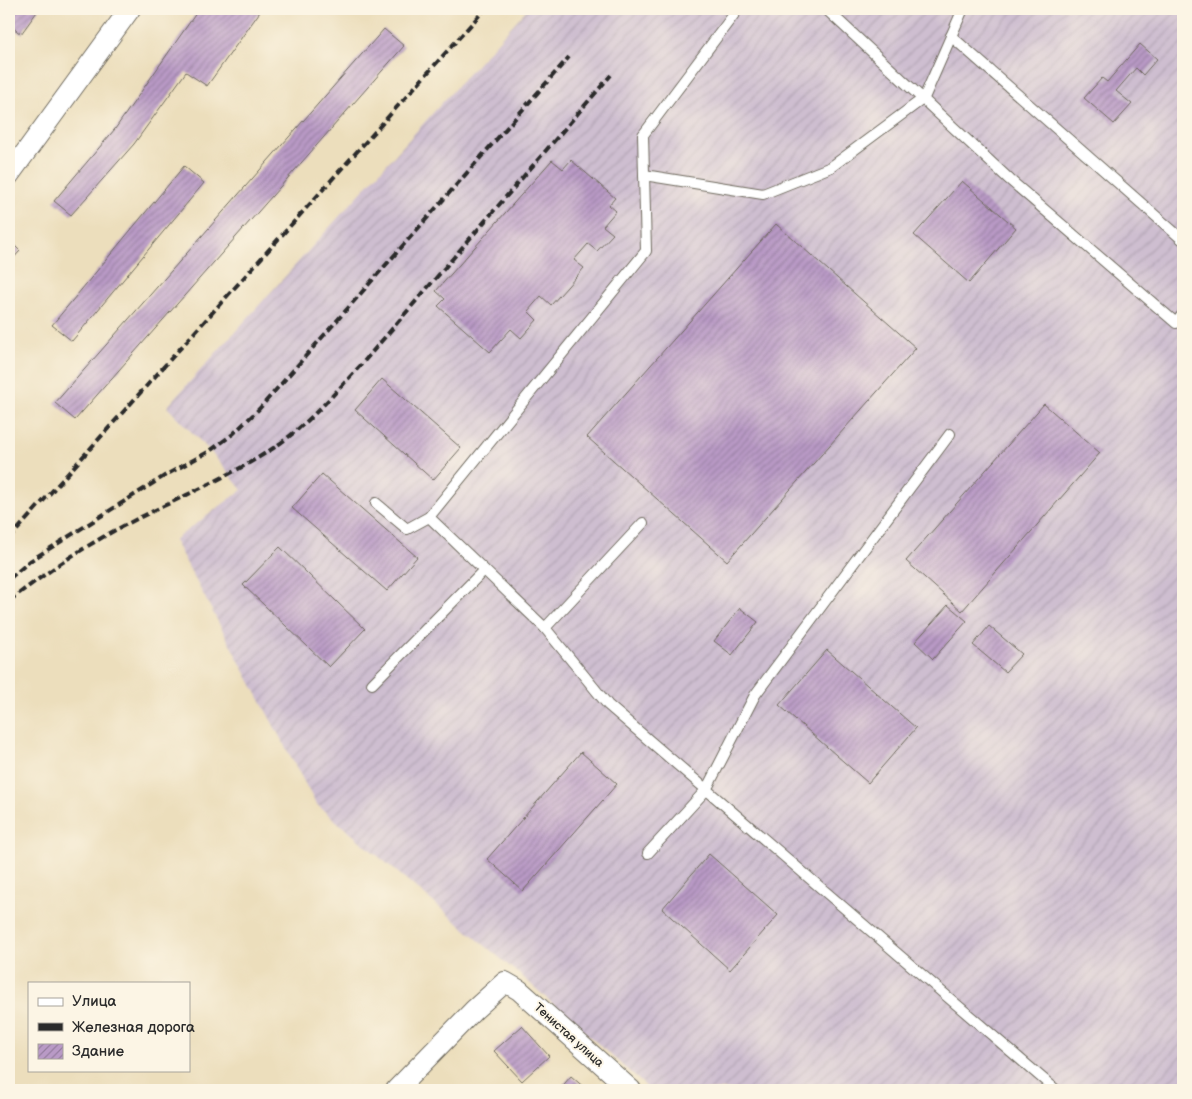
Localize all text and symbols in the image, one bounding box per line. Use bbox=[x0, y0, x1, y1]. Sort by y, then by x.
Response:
legend bbox=[28, 982, 190, 1072]
text: Улица bbox=[72, 992, 117, 1011]
street label: Тенистая улица bbox=[531, 1000, 607, 1071]
text: Железная дорога bbox=[72, 1018, 195, 1037]
text: Здание bbox=[72, 1042, 124, 1061]

